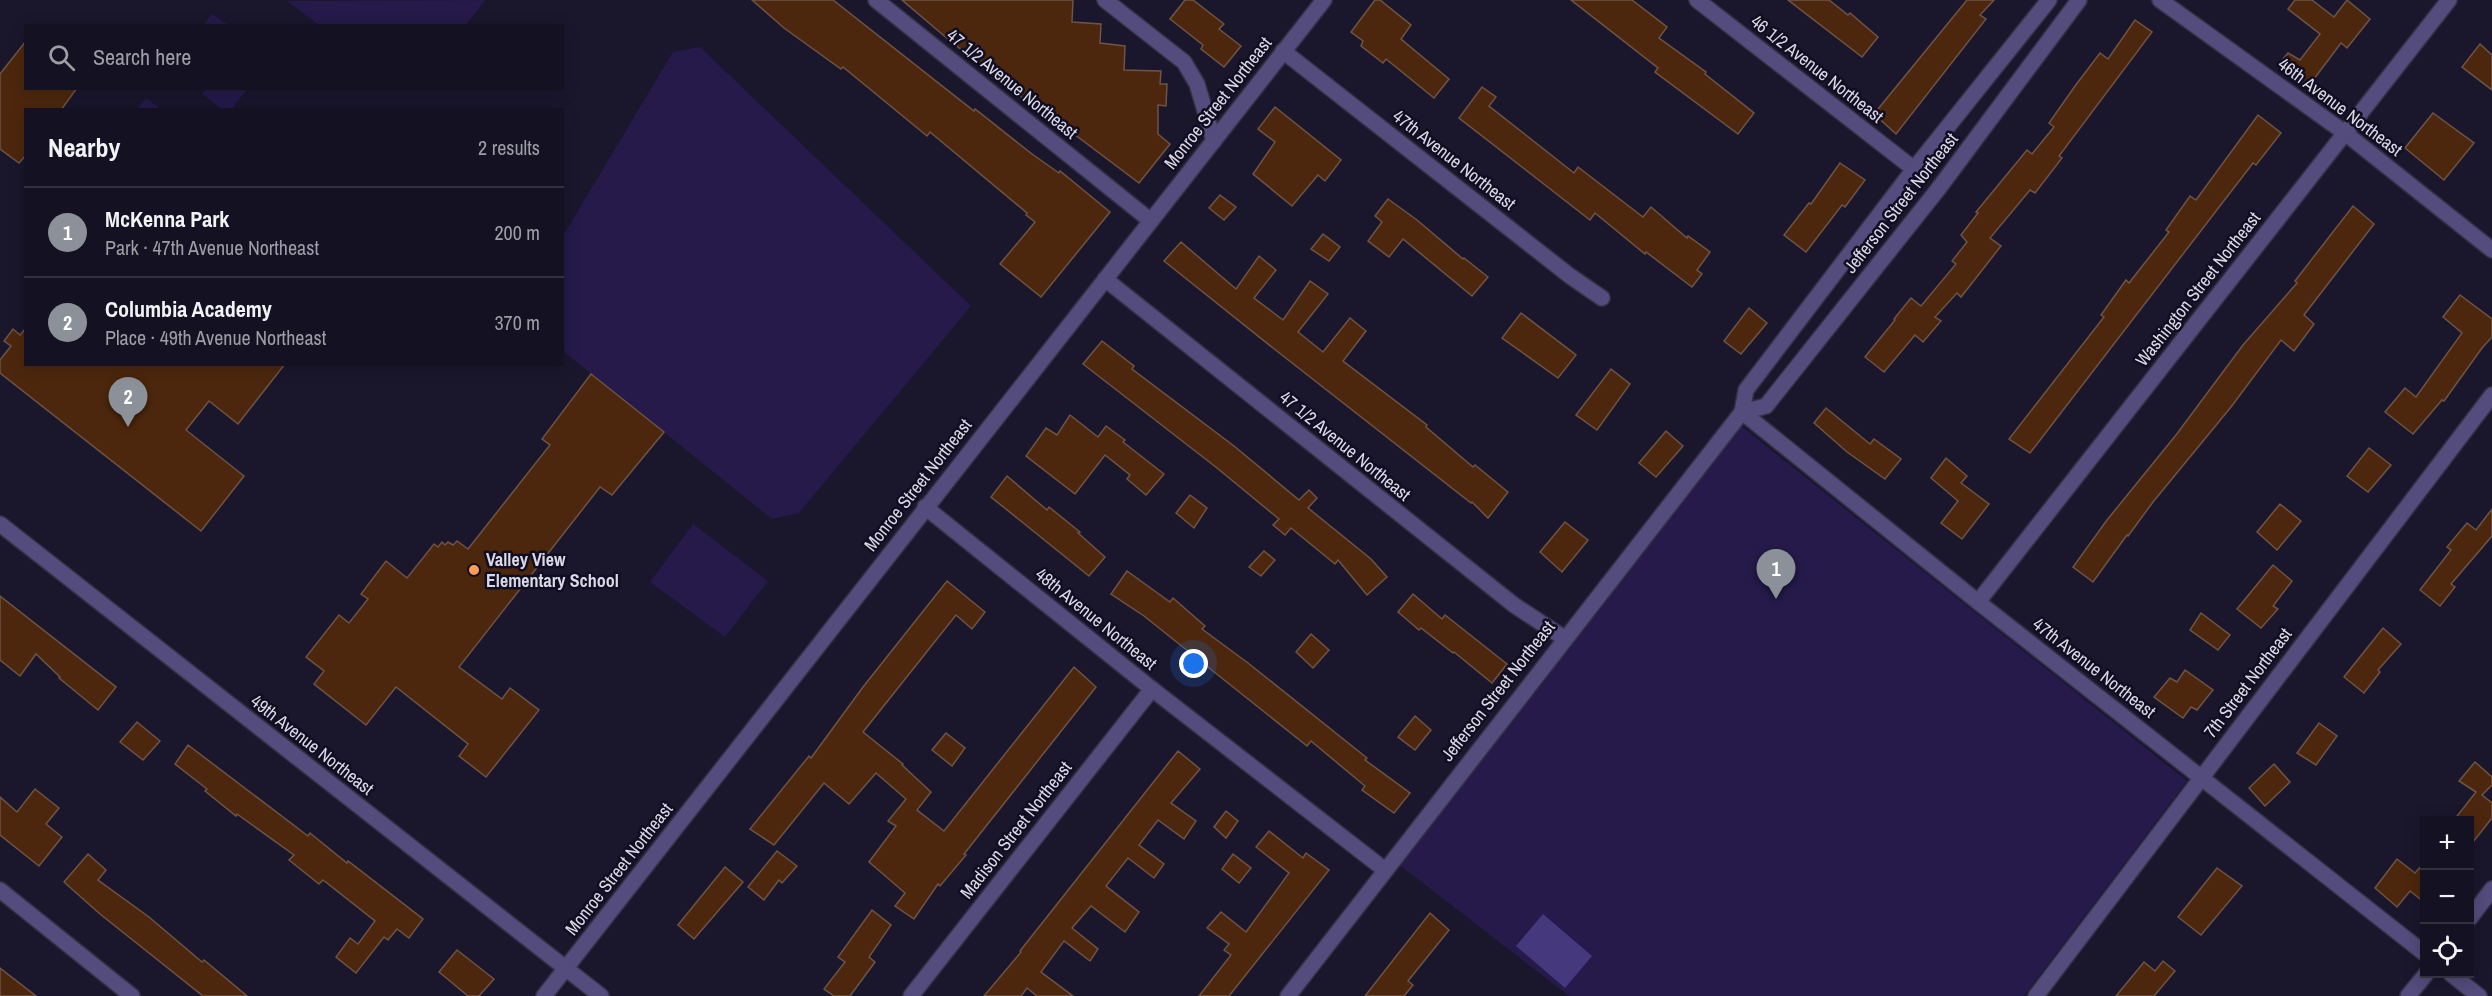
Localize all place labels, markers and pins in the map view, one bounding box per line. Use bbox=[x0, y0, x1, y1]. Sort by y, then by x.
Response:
pin: 2 bbox=[108, 378, 148, 427]
place label: Valley View Elementary School bbox=[486, 547, 619, 593]
pin: 1 bbox=[1756, 550, 1796, 599]
marker: Valley View Elementary School bbox=[467, 563, 481, 577]

